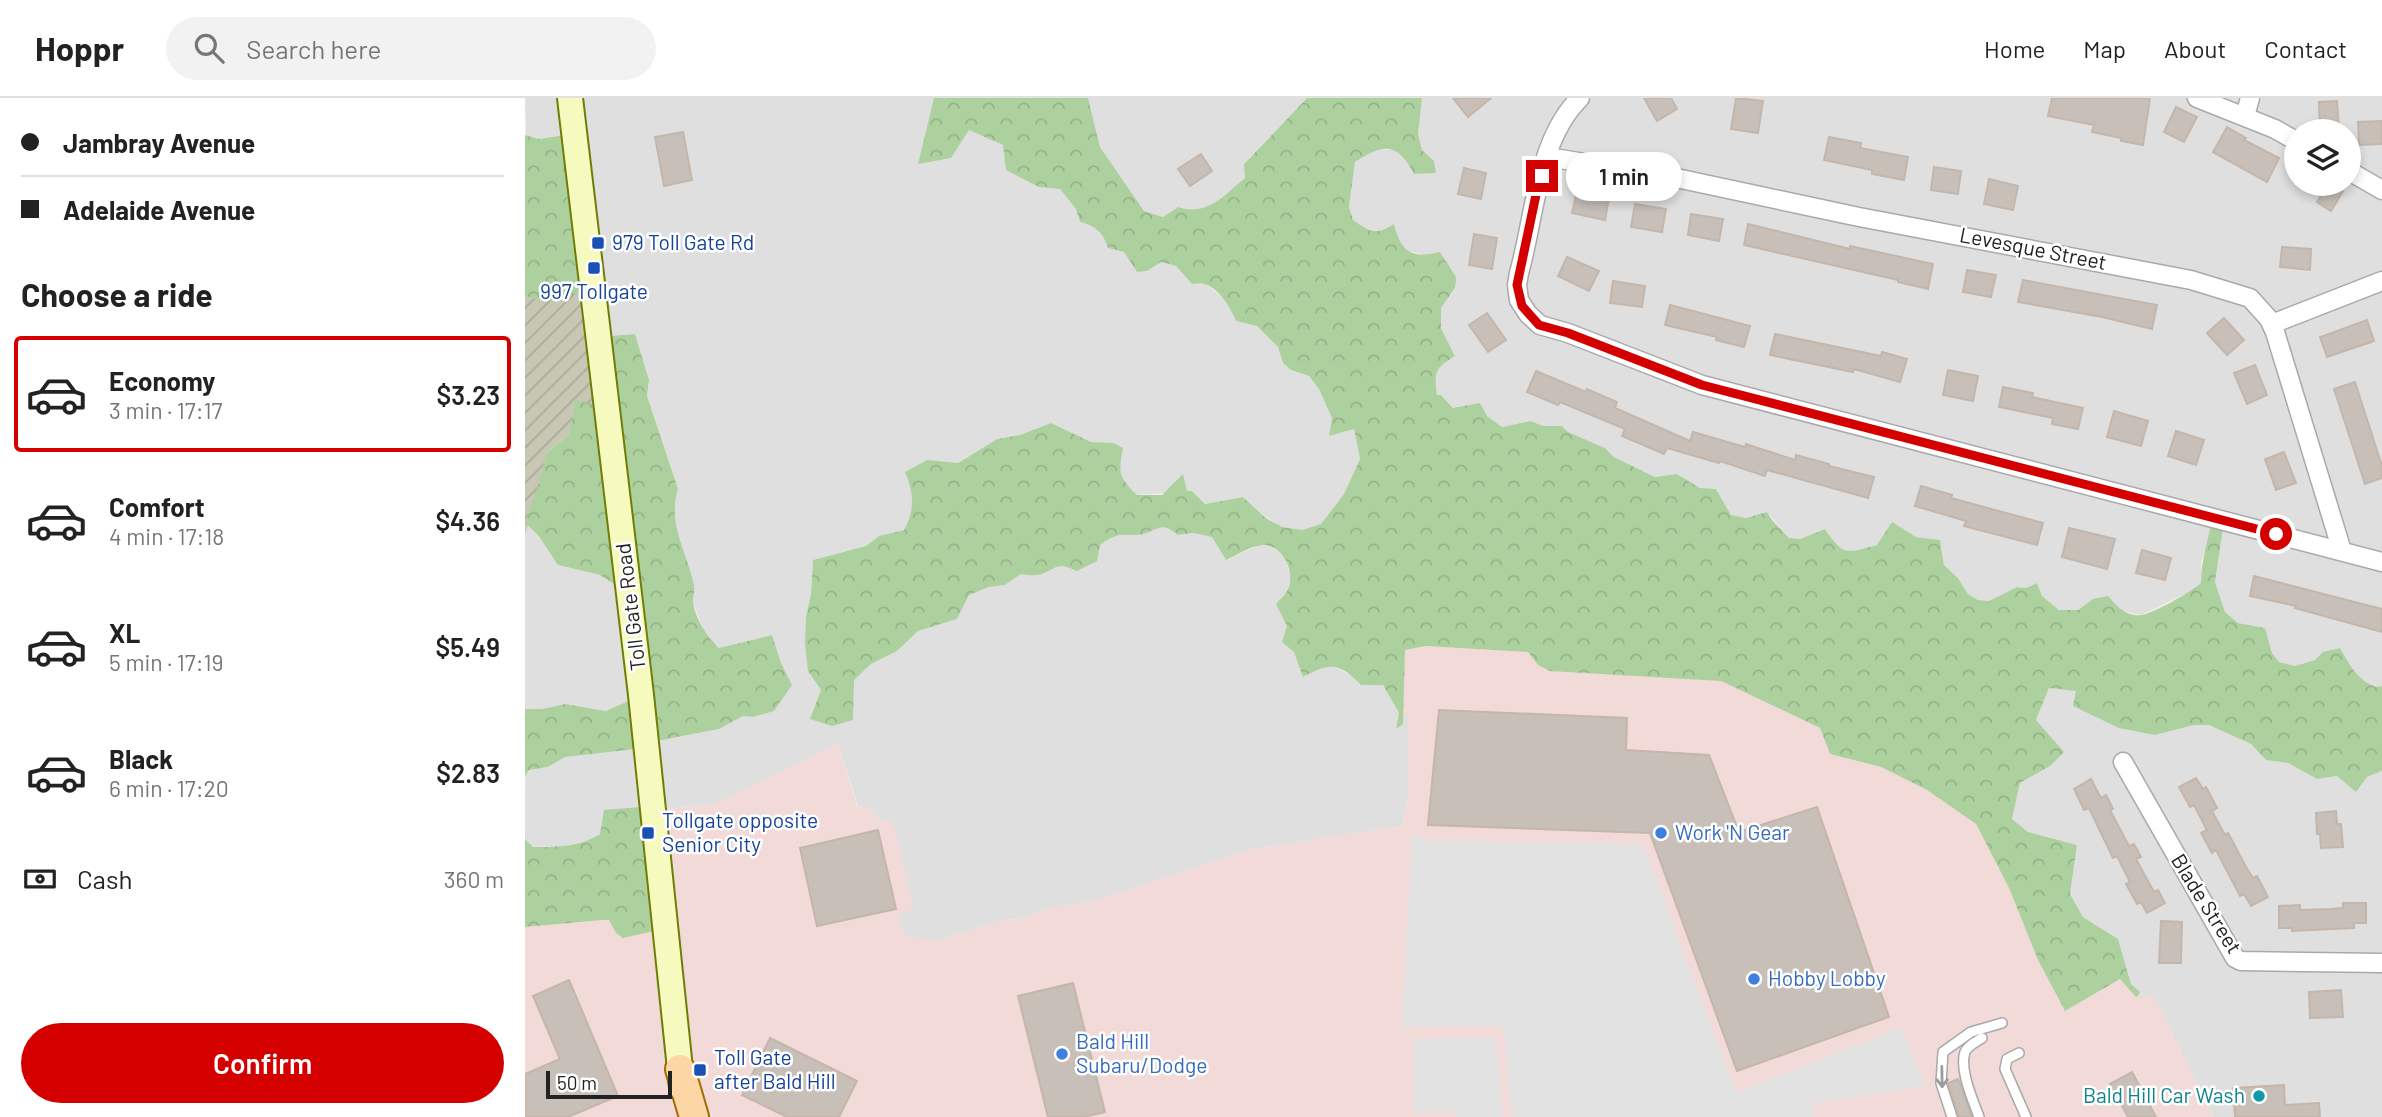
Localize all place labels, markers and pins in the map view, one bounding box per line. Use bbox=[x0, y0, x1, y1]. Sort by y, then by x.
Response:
place label: 979 Toll Gate Rd bbox=[612, 229, 754, 254]
marker: 979 Toll Gate Rd bbox=[590, 235, 606, 251]
marker: 997 Tollgate bbox=[586, 260, 602, 276]
place label: 997 Tollgate bbox=[540, 278, 648, 303]
place label: Tollgate opposite Senior City bbox=[662, 807, 818, 856]
place label: Work 'N Gear bbox=[1675, 819, 1790, 844]
marker: Tollgate opposite Senior City bbox=[640, 825, 656, 841]
marker: Work 'N Gear bbox=[1653, 825, 1669, 841]
place label: Hobby Lobby bbox=[1768, 965, 1886, 990]
marker: Hobby Lobby bbox=[1746, 971, 1762, 987]
place label: Bald Hill Subaru/Dodge bbox=[1076, 1028, 1207, 1077]
place label: Toll Gate after Bald Hill bbox=[714, 1044, 836, 1093]
marker: Bald Hill Subaru/Dodge bbox=[1054, 1046, 1070, 1062]
marker: Toll Gate after Bald Hill bbox=[692, 1062, 708, 1078]
place label: Bald Hill Car Wash bbox=[2083, 1082, 2245, 1107]
marker: Bald Hill Car Wash bbox=[2251, 1088, 2267, 1104]

